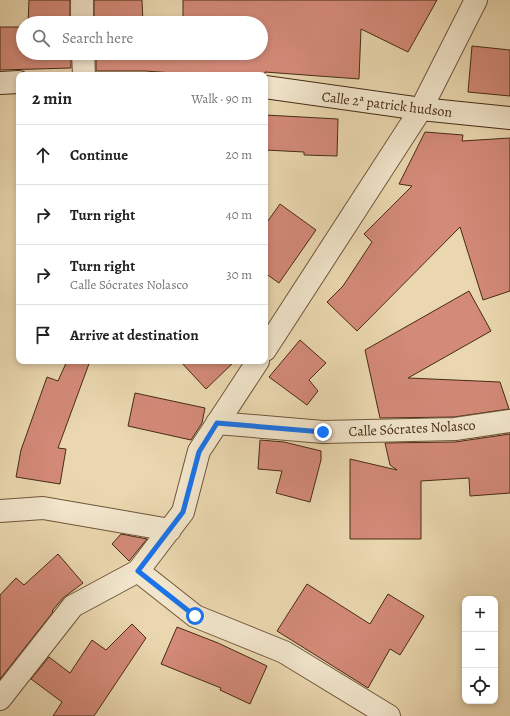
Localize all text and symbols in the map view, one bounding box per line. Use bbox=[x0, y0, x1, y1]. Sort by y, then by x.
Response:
search box bbox=[16, 16, 268, 60]
icon: search bbox=[30, 27, 52, 49]
text: Search here bbox=[62, 28, 133, 48]
text: 2 min bbox=[32, 87, 72, 110]
street label: Calle 2ª patrick hudson bbox=[321, 87, 454, 122]
text: Walk · 90 m bbox=[191, 90, 252, 107]
icon: ahead bbox=[32, 144, 54, 166]
text: Continue bbox=[70, 145, 128, 165]
text: 20 m bbox=[226, 146, 252, 163]
icon: right bbox=[32, 204, 54, 226]
text: Turn right bbox=[70, 205, 135, 225]
text: 40 m bbox=[226, 206, 252, 223]
text: Turn right bbox=[70, 256, 135, 276]
icon: right bbox=[32, 264, 54, 286]
text: 30 m bbox=[226, 266, 252, 283]
text: Calle Sócrates Nolasco bbox=[70, 276, 188, 293]
icon: arrive bbox=[32, 324, 54, 346]
text: Arrive at destination bbox=[70, 325, 199, 345]
street label: Calle Sócrates Nolasco bbox=[348, 416, 476, 441]
route end bbox=[314, 423, 332, 441]
map controls bbox=[462, 596, 498, 704]
button: + bbox=[462, 596, 498, 632]
route start bbox=[186, 607, 204, 625]
button: − bbox=[462, 632, 498, 668]
button: locate bbox=[462, 668, 498, 704]

